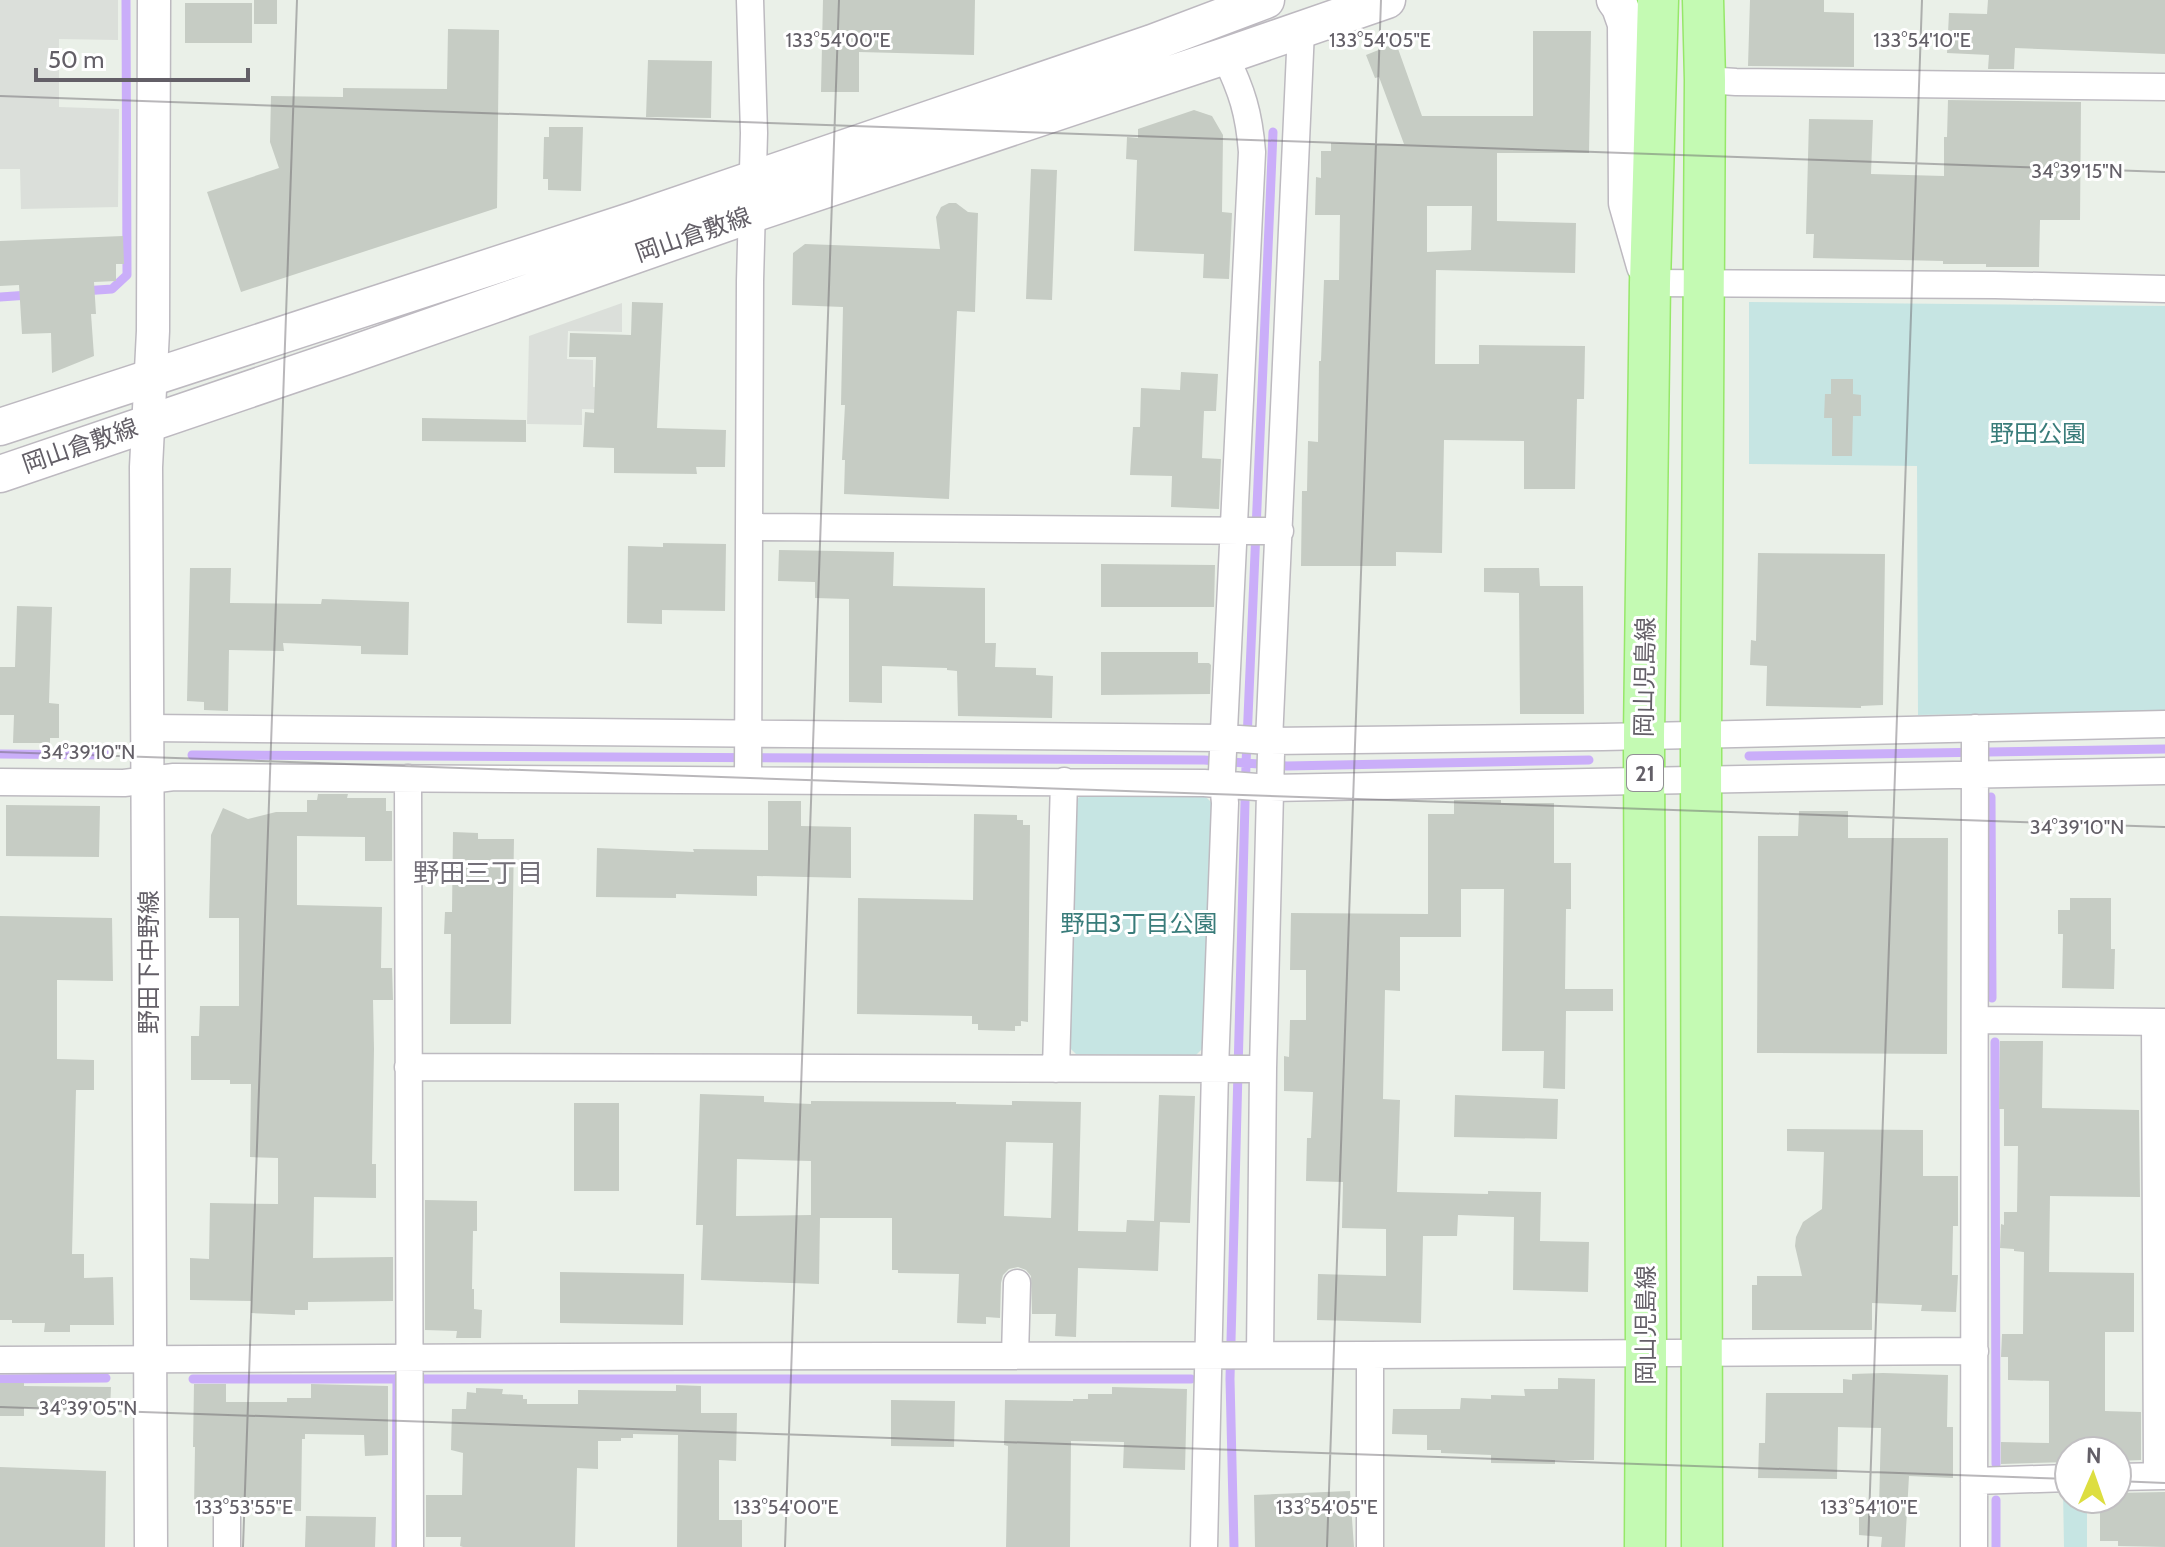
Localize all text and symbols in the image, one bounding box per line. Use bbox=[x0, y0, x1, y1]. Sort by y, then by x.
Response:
text: 133°54'00"E bbox=[786, 28, 891, 52]
text: 133°54'05"E bbox=[1329, 28, 1431, 52]
text: 133°54'10"E bbox=[1873, 28, 1971, 52]
scale bar bbox=[36, 32, 248, 82]
text: 50 m bbox=[48, 45, 104, 74]
text: 34°39'15"N bbox=[2031, 159, 2123, 183]
street label: 岡山倉敷線 bbox=[631, 201, 754, 268]
street label: 岡山倉敷線 bbox=[18, 412, 141, 479]
park label: 野田公園 bbox=[1990, 419, 2086, 448]
street label: 岡山児島線 bbox=[1629, 617, 1660, 737]
text: 34°39'10"N bbox=[41, 740, 135, 764]
road number: 21 bbox=[1627, 755, 1663, 791]
text: 34°39'10"N bbox=[2030, 815, 2124, 839]
district label: 野田三丁目 bbox=[413, 857, 543, 889]
street label: 野田下中野線 bbox=[134, 890, 163, 1034]
park label: 野田3丁目公園 bbox=[1061, 909, 1217, 938]
street label: 岡山児島線 bbox=[1631, 1265, 1660, 1385]
text: 34°39'05"N bbox=[39, 1396, 137, 1420]
north arrow bbox=[2053, 1435, 2133, 1515]
text: N bbox=[2085, 1442, 2102, 1469]
text: 133°53'55"E bbox=[195, 1495, 293, 1519]
text: 133°54'00"E bbox=[734, 1495, 839, 1519]
text: 133°54'05"E bbox=[1276, 1495, 1378, 1519]
text: 133°54'10"E bbox=[1820, 1495, 1918, 1519]

